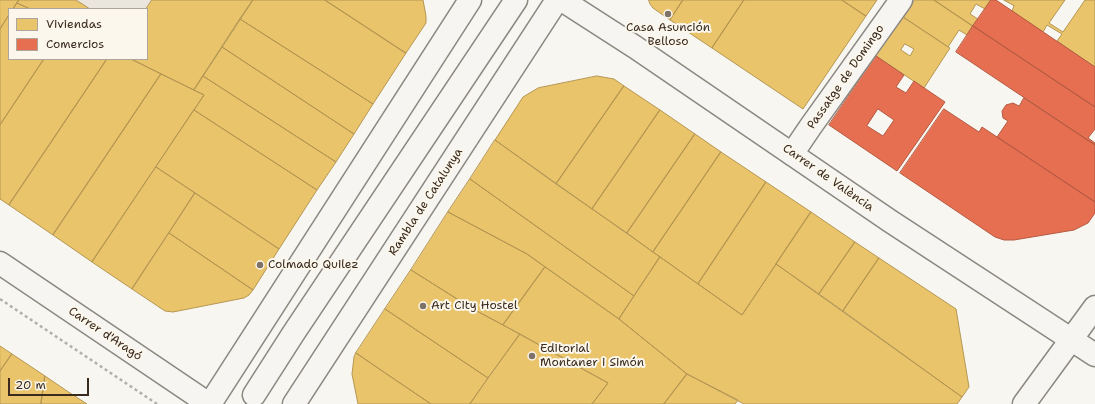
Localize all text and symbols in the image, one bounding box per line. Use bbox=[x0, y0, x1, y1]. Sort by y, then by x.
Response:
legend bbox=[8, 8, 148, 60]
marker: Casa Asunción Belloso bbox=[663, 9, 673, 19]
text: Viviendas bbox=[46, 16, 102, 32]
place label: Casa Asunción Belloso bbox=[626, 21, 710, 49]
street label: Passatge de Domingo bbox=[804, 22, 888, 132]
text: Comercios bbox=[46, 36, 104, 52]
street label: Carrer de València bbox=[780, 141, 876, 215]
street label: Rambla de Catalunya bbox=[386, 146, 466, 258]
place label: Colmado Quilez bbox=[268, 258, 359, 272]
marker: Colmado Quilez bbox=[255, 260, 265, 270]
place label: Art City Hostel bbox=[431, 299, 518, 313]
marker: Art City Hostel bbox=[418, 301, 428, 311]
street label: Carrer d'Aragó bbox=[65, 304, 145, 364]
place label: Editorial Montaner i Simón bbox=[540, 342, 644, 370]
marker: Editorial Montaner i Simón bbox=[527, 351, 537, 361]
scale bar bbox=[10, 370, 91, 396]
text: 20 m bbox=[15, 377, 46, 393]

